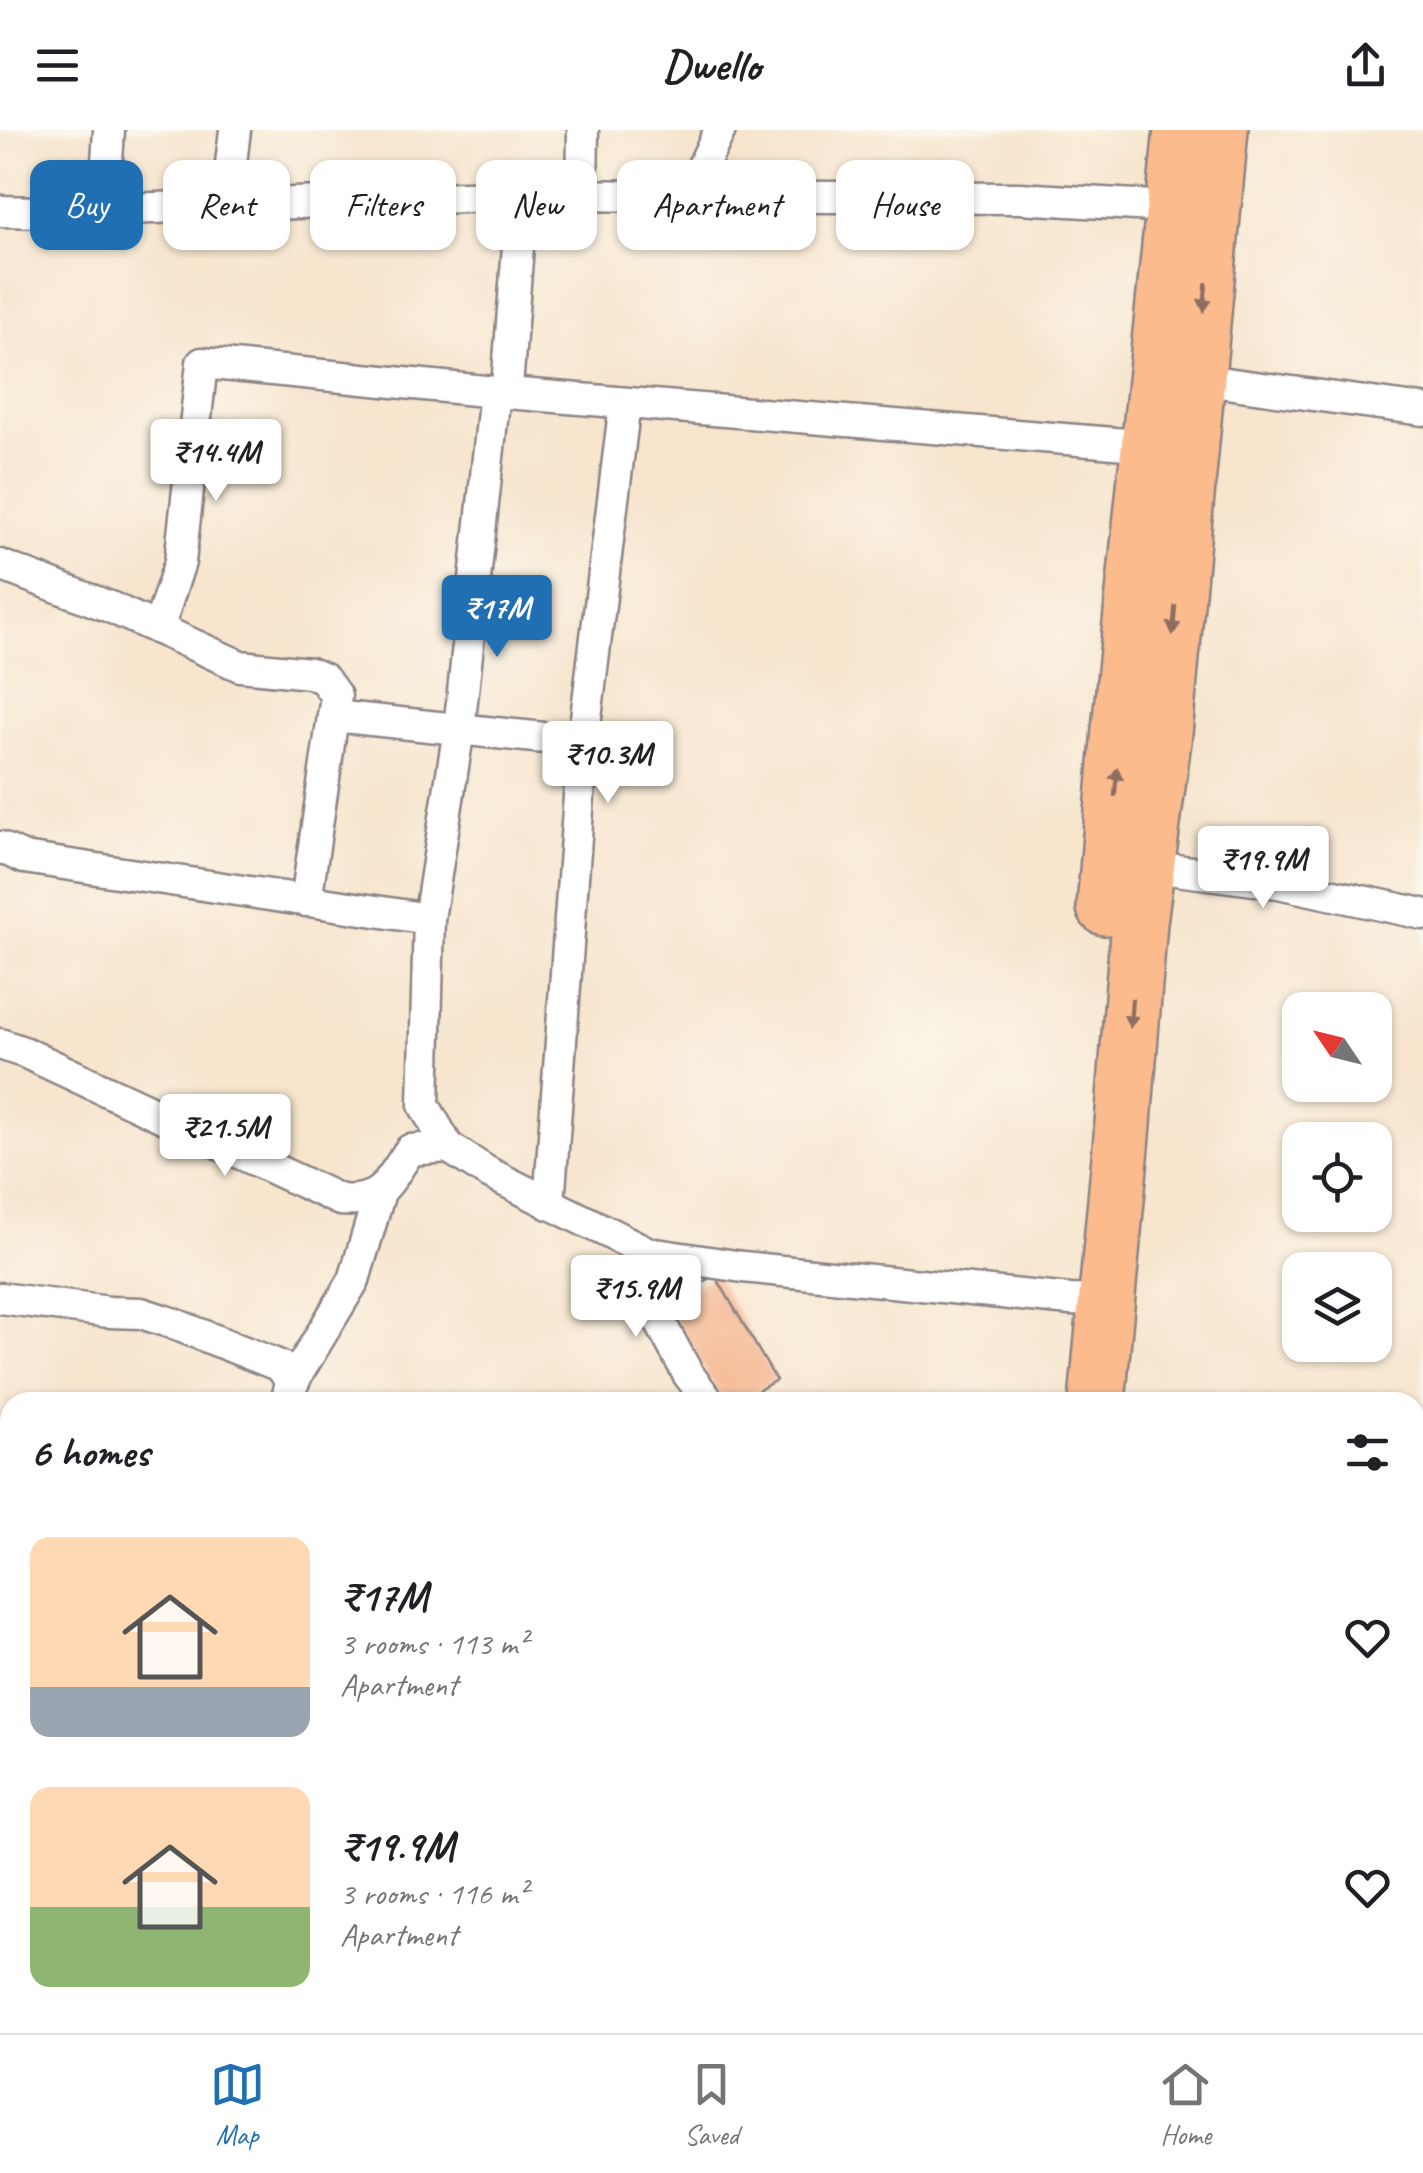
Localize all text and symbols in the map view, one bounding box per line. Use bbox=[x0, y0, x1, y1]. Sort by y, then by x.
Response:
text: Dwello bbox=[663, 37, 760, 94]
icon: menu bbox=[30, 38, 85, 93]
icon: share bbox=[1338, 38, 1393, 93]
chip: Buy bbox=[30, 160, 143, 250]
chip: Rent bbox=[163, 160, 290, 250]
chip: Filters bbox=[310, 160, 456, 250]
chip: New bbox=[476, 160, 597, 250]
chip: Apartment bbox=[617, 160, 816, 250]
chip: House bbox=[836, 160, 974, 250]
one-way arrow bbox=[1196, 281, 1212, 313]
pin: ₹14.4M bbox=[135, 419, 297, 504]
text: ₹14.4M bbox=[172, 431, 260, 472]
pin: ₹17M bbox=[438, 575, 556, 660]
text: ₹17M bbox=[464, 587, 530, 628]
one-way arrow bbox=[1166, 605, 1182, 637]
pin: ₹10.3M bbox=[527, 721, 689, 806]
text: ₹10.3M bbox=[564, 733, 652, 774]
one-way arrow bbox=[1108, 766, 1124, 798]
pin: ₹19.9M bbox=[1182, 826, 1344, 911]
text: ₹19.9M bbox=[1220, 838, 1306, 879]
north arrow bbox=[1282, 992, 1392, 1102]
map controls bbox=[1282, 992, 1392, 1362]
one-way arrow bbox=[1123, 997, 1139, 1029]
pin: ₹21.5M bbox=[144, 1094, 306, 1179]
text: ₹21.5M bbox=[182, 1106, 268, 1147]
button: locate bbox=[1282, 1122, 1392, 1232]
button: layers bbox=[1282, 1252, 1392, 1362]
pin: ₹15.9M bbox=[555, 1255, 717, 1340]
text: ₹15.9M bbox=[593, 1267, 679, 1308]
icon: filters bbox=[1340, 1425, 1395, 1480]
text: 6 homes bbox=[30, 1426, 149, 1479]
text: ₹17M bbox=[340, 1570, 427, 1623]
icon: home bbox=[110, 1577, 230, 1697]
icon: heart bbox=[1340, 1610, 1395, 1665]
text: 3 rooms · 113 m² bbox=[340, 1623, 527, 1664]
text: Apartment bbox=[340, 1664, 458, 1705]
text: ₹19.9M bbox=[340, 1820, 454, 1873]
icon: home bbox=[110, 1827, 230, 1947]
icon: heart bbox=[1340, 1860, 1395, 1915]
text: 3 rooms · 116 m² bbox=[340, 1873, 527, 1914]
text: Apartment bbox=[340, 1914, 458, 1955]
tab: Map bbox=[210, 2057, 265, 2152]
tab: Saved bbox=[684, 2057, 739, 2152]
tab: Home bbox=[1158, 2057, 1213, 2152]

